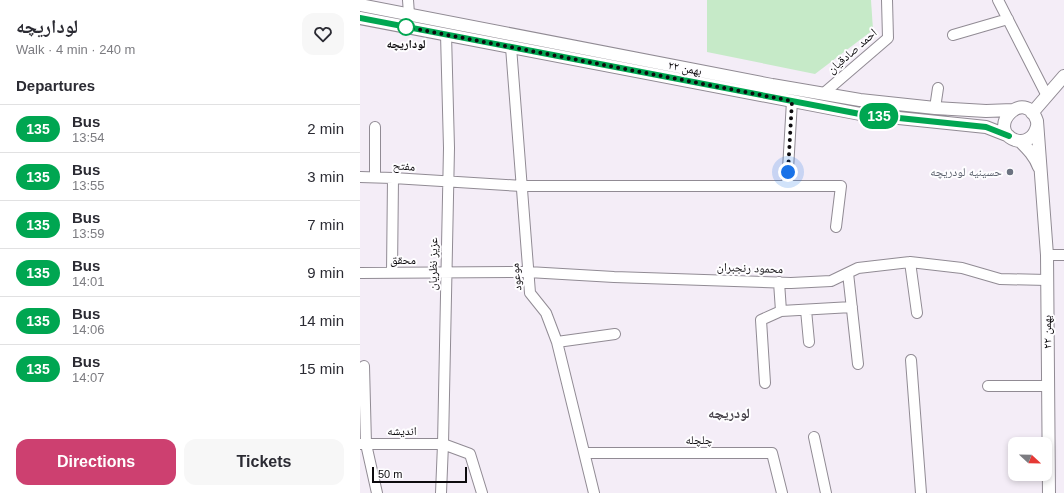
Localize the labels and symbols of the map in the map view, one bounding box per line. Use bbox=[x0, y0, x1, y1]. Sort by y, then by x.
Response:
marker: لوداریچه bbox=[397, 18, 415, 36]
street label: احمد صادقیان bbox=[824, 26, 880, 77]
place label: لوداریچه bbox=[386, 37, 426, 51]
street label: ۲۲ بهمن bbox=[667, 58, 703, 78]
line badge: 135 bbox=[856, 103, 902, 129]
street label: مفتح bbox=[392, 158, 416, 174]
your location bbox=[778, 162, 798, 182]
place label: حسینیه لودریچه bbox=[930, 165, 1002, 179]
marker: حسینیه لودریچه bbox=[1005, 167, 1015, 177]
street label: عزیز نظریان bbox=[426, 237, 441, 291]
street label: محقق bbox=[390, 253, 416, 267]
street label: محمود رنجبران bbox=[717, 260, 783, 277]
street label: موعود bbox=[508, 262, 524, 292]
street label: ۲۲ بهمن bbox=[1040, 315, 1054, 349]
district label: لودریچه bbox=[708, 405, 750, 421]
street label: اندیشه bbox=[387, 424, 417, 438]
street label: چلچله bbox=[686, 433, 713, 447]
north arrow bbox=[1008, 437, 1052, 481]
scale bar bbox=[372, 465, 467, 484]

